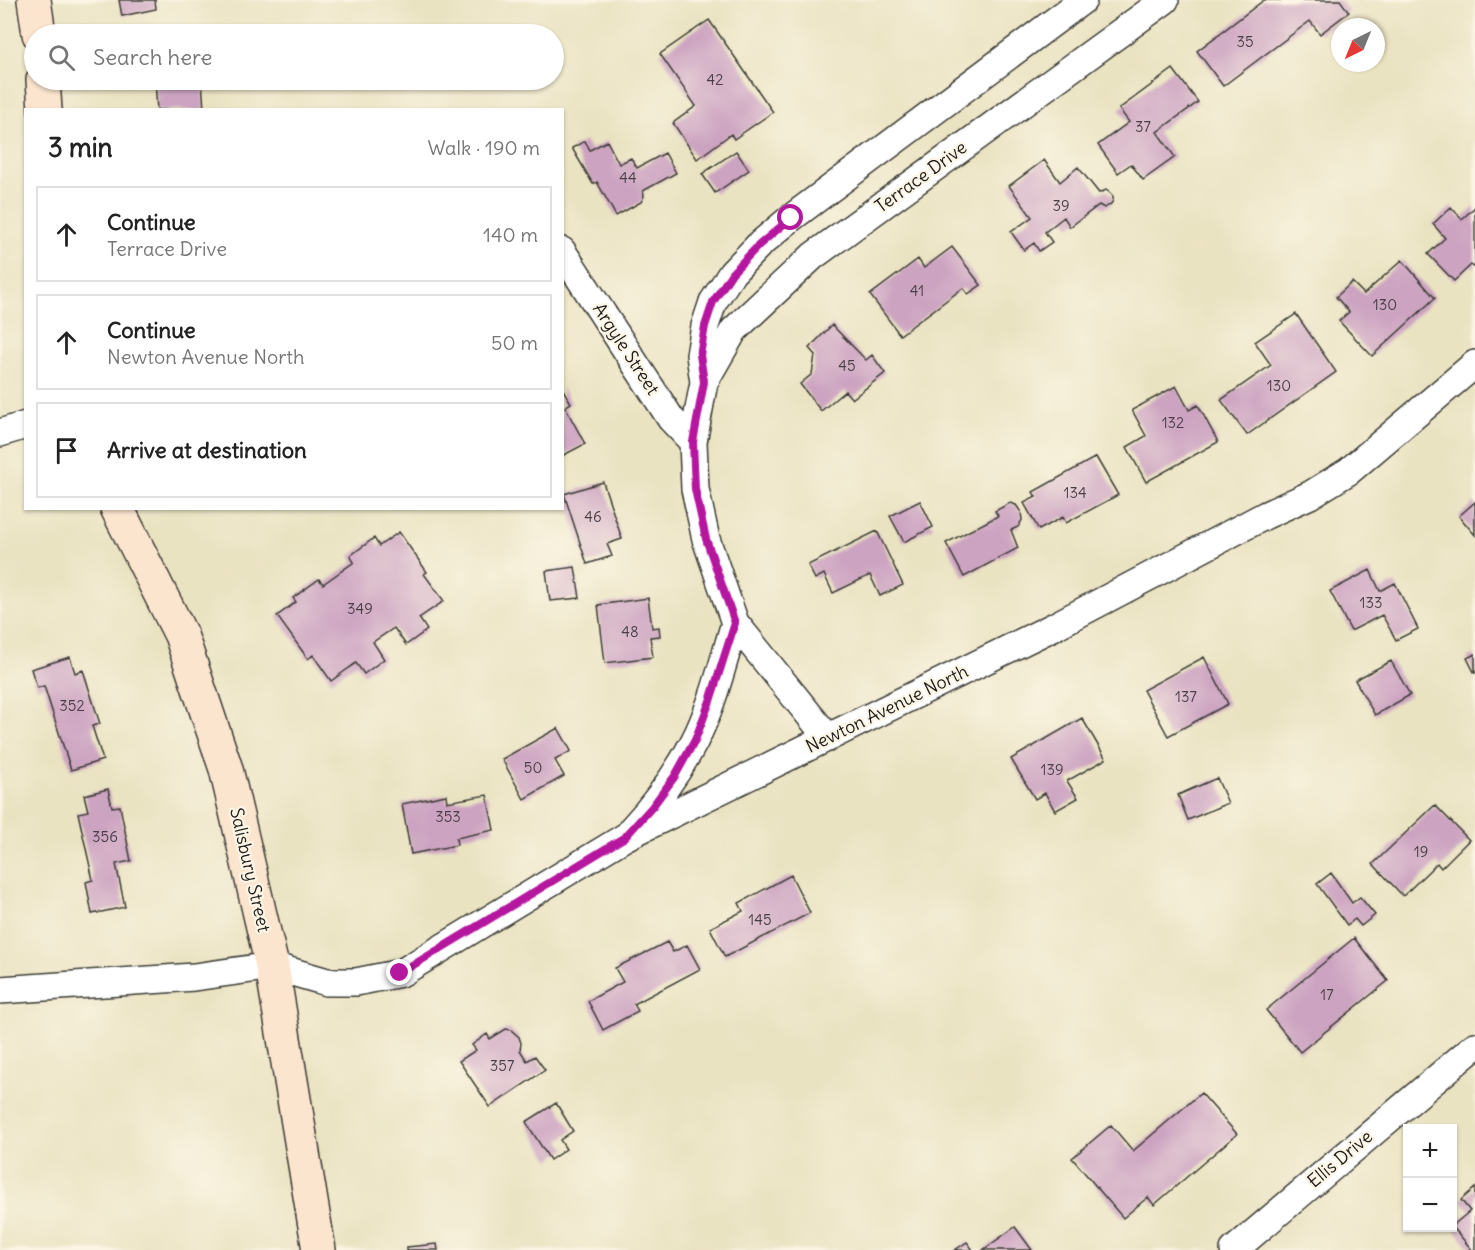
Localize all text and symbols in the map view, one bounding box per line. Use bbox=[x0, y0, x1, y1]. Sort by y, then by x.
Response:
north arrow bbox=[1331, 18, 1385, 72]
search box bbox=[24, 24, 564, 90]
house number: 35 bbox=[1236, 32, 1254, 51]
icon: search bbox=[45, 41, 78, 74]
text: Search here bbox=[93, 43, 212, 71]
house number: 42 bbox=[707, 70, 723, 89]
house number: 37 bbox=[1135, 117, 1151, 136]
text: 3 min bbox=[48, 131, 113, 164]
text: Walk · 190 m bbox=[428, 135, 540, 160]
street label: Terrace Drive bbox=[870, 136, 971, 218]
house number: 44 bbox=[619, 168, 637, 187]
house number: 39 bbox=[1052, 196, 1070, 215]
route start bbox=[777, 204, 803, 230]
text: Continue bbox=[107, 208, 196, 236]
icon: ahead bbox=[50, 218, 83, 251]
text: 140 m bbox=[483, 222, 538, 247]
text: Terrace Drive bbox=[107, 236, 227, 261]
house number: 41 bbox=[910, 281, 924, 300]
house number: 130 bbox=[1373, 295, 1397, 314]
street label: Argyle Street bbox=[588, 298, 665, 399]
text: Continue bbox=[107, 316, 196, 344]
icon: ahead bbox=[50, 326, 83, 359]
text: 50 m bbox=[491, 330, 538, 355]
text: Newton Avenue North bbox=[107, 344, 305, 369]
house number: 45 bbox=[838, 356, 856, 375]
house number: 130 bbox=[1267, 376, 1291, 395]
house number: 132 bbox=[1162, 413, 1184, 432]
icon: arrive bbox=[50, 434, 83, 467]
text: Arrive at destination bbox=[107, 436, 307, 464]
house number: 134 bbox=[1063, 483, 1087, 502]
house number: 46 bbox=[584, 507, 602, 526]
house number: 133 bbox=[1360, 593, 1383, 612]
house number: 349 bbox=[347, 599, 373, 618]
house number: 48 bbox=[621, 622, 639, 641]
street label: Newton Avenue North bbox=[802, 659, 972, 758]
house number: 137 bbox=[1175, 687, 1197, 706]
house number: 352 bbox=[59, 696, 85, 715]
house number: 50 bbox=[524, 758, 542, 777]
house number: 139 bbox=[1040, 760, 1064, 779]
street label: Salisbury Street bbox=[225, 805, 276, 934]
house number: 353 bbox=[435, 807, 461, 826]
house number: 356 bbox=[92, 827, 118, 846]
house number: 19 bbox=[1414, 842, 1428, 861]
house number: 145 bbox=[748, 910, 772, 929]
route end bbox=[386, 959, 412, 985]
house number: 17 bbox=[1320, 985, 1334, 1004]
house number: 357 bbox=[490, 1056, 514, 1075]
map controls bbox=[1403, 1124, 1457, 1232]
button: + bbox=[1403, 1124, 1457, 1178]
street label: Ellis Drive bbox=[1303, 1125, 1377, 1192]
button: − bbox=[1403, 1178, 1457, 1232]

